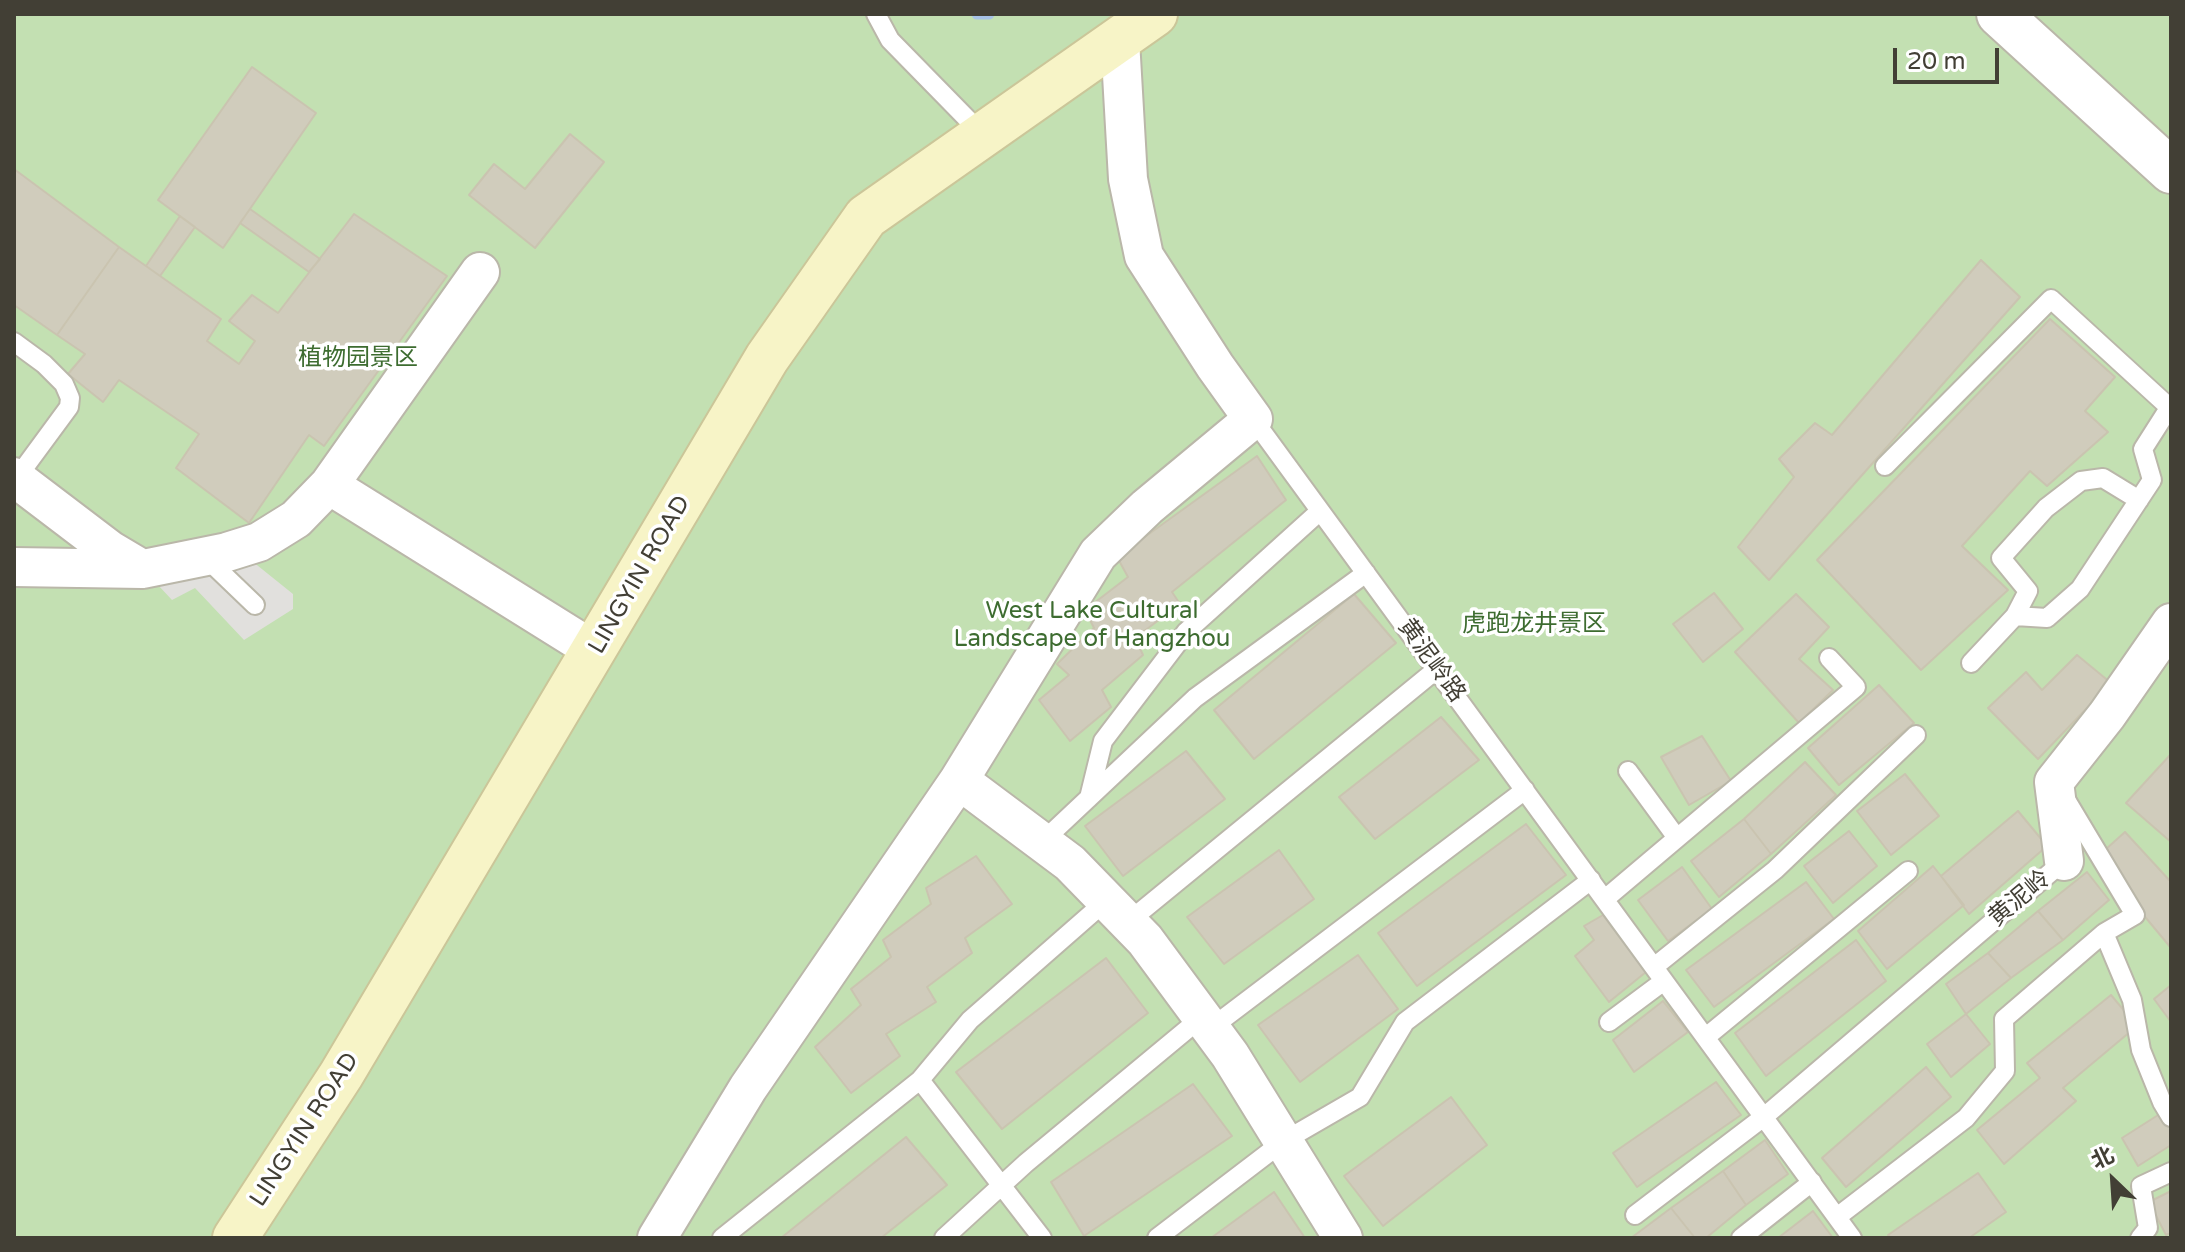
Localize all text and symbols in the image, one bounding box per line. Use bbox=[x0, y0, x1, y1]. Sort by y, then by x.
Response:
scale bar bbox=[1897, 32, 2003, 82]
text: 20 m bbox=[1907, 47, 1965, 76]
park label: 植物园景区 bbox=[298, 345, 418, 373]
street label: LINGYIN ROAD bbox=[583, 491, 697, 659]
park label: West Lake Cultural Landscape of Hangzhou bbox=[954, 598, 1230, 654]
park label: 虎跑龙井景区 bbox=[1462, 611, 1606, 639]
street label: 黄泥岭路 bbox=[1391, 614, 1471, 708]
street label: 黄泥岭 bbox=[1983, 865, 2057, 933]
street label: LINGYIN ROAD bbox=[244, 1048, 366, 1212]
north arrow bbox=[2073, 1140, 2153, 1220]
text: 北 bbox=[2087, 1142, 2118, 1175]

